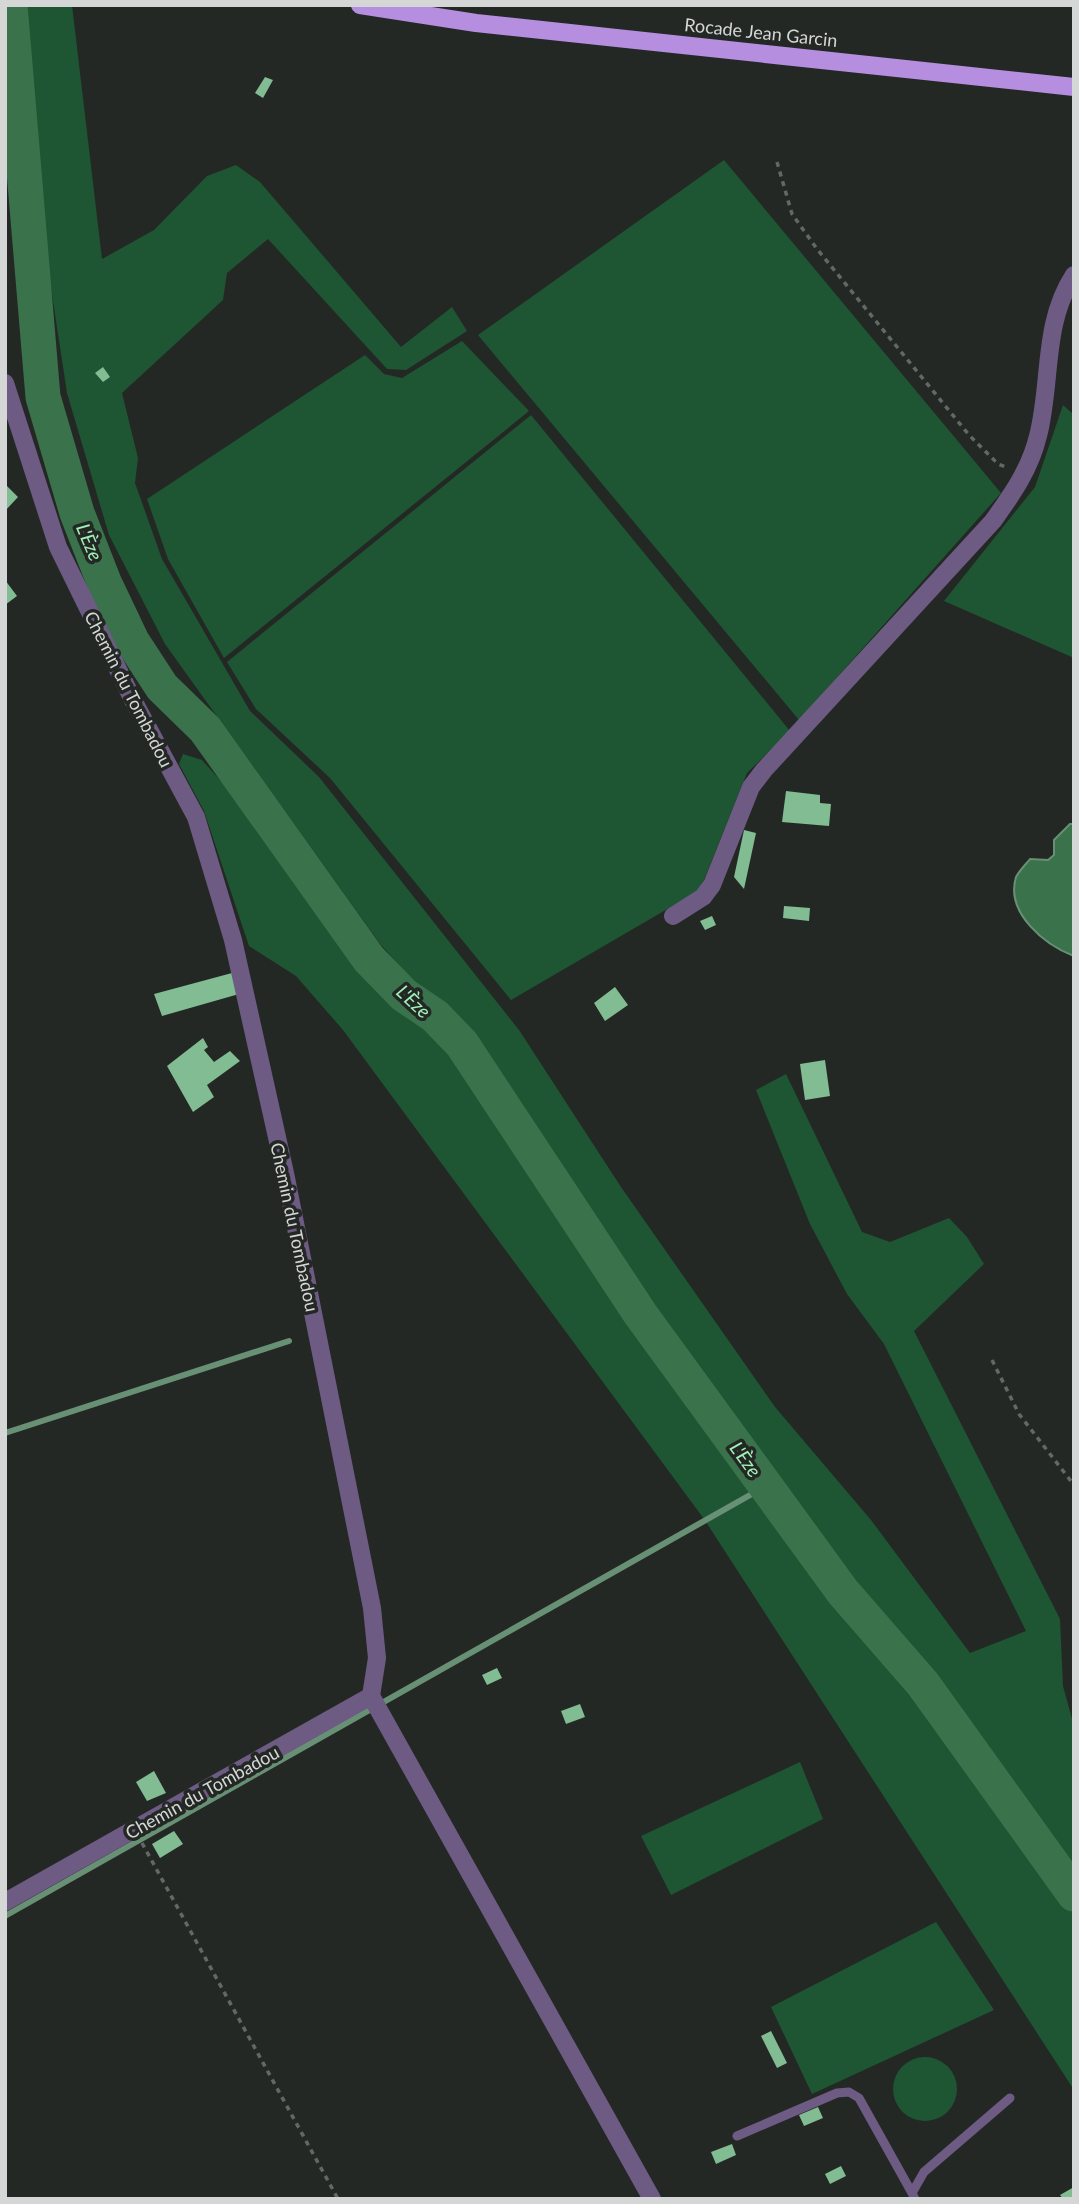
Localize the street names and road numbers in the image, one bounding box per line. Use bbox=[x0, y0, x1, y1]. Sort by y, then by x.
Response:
street label: Rocade Jean Garcin bbox=[683, 13, 839, 51]
street label: Chemin du Tombadou bbox=[80, 607, 178, 771]
street label: Chemin du Tombadou bbox=[266, 1140, 324, 1314]
street label: Chemin du Tombadou bbox=[121, 1741, 283, 1843]

